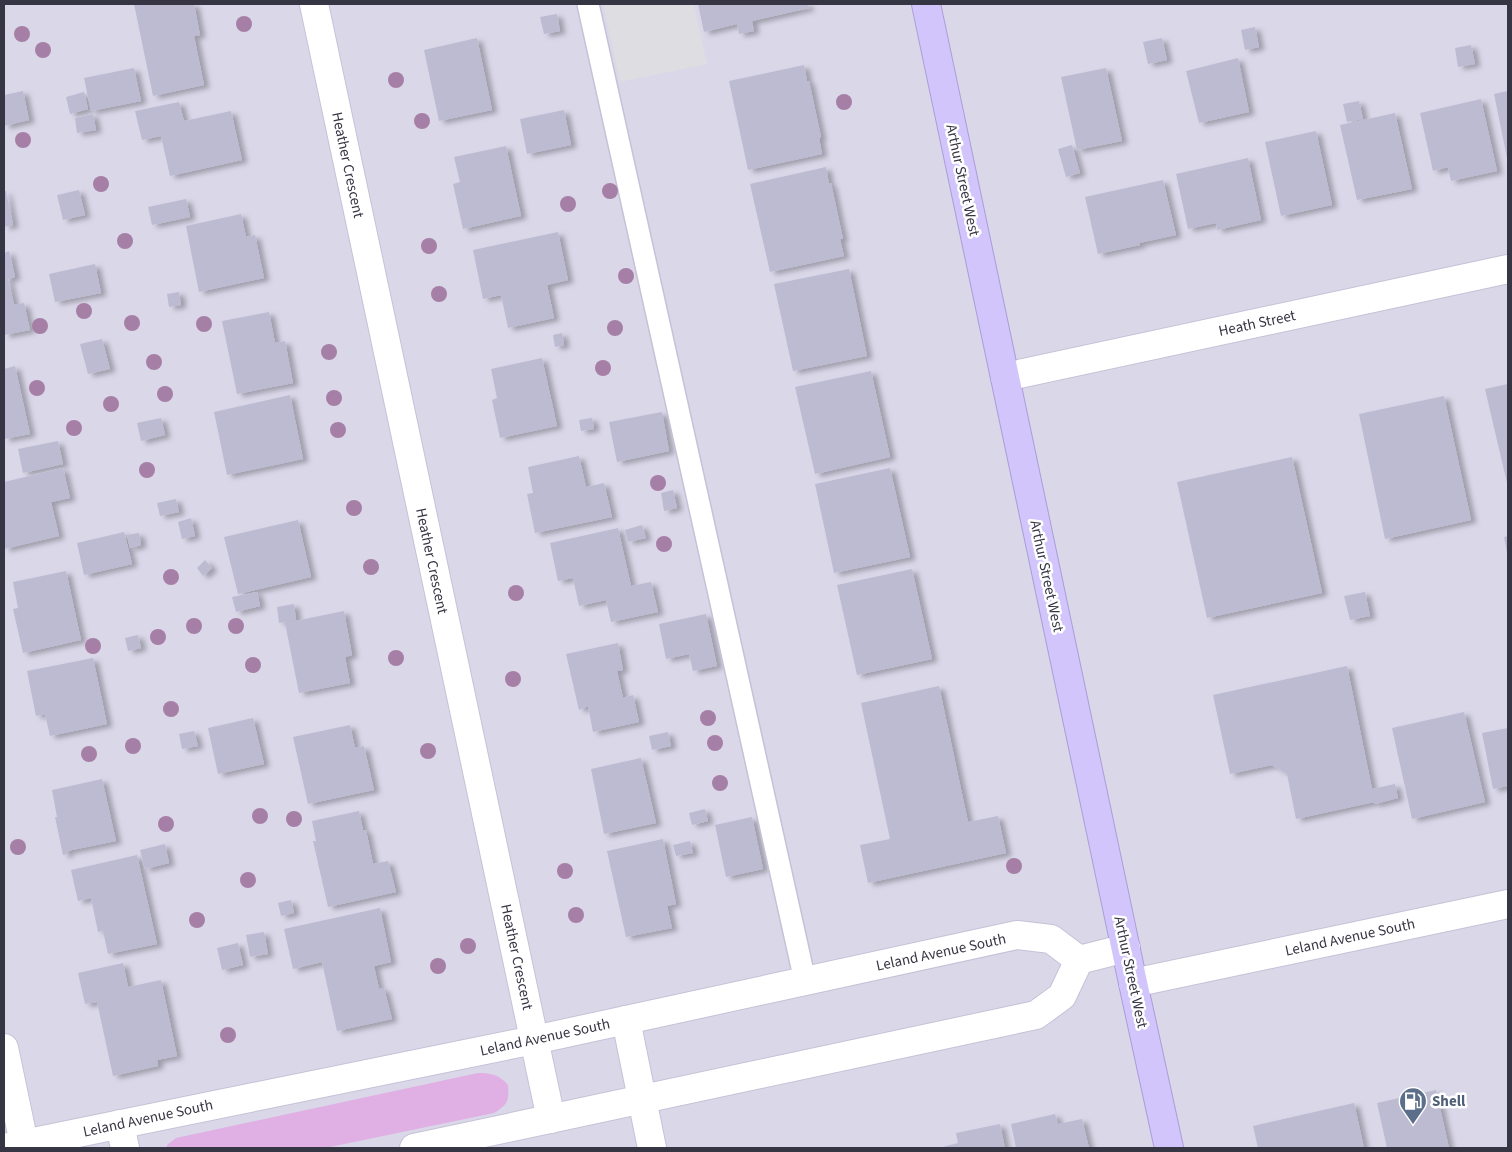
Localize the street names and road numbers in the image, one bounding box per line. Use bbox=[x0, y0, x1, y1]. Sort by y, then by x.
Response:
street label: Heather Crescent bbox=[326, 110, 369, 220]
street label: Arthur Street West bbox=[940, 122, 985, 238]
street label: Heath Street bbox=[1217, 305, 1298, 342]
street label: Heather Crescent bbox=[410, 506, 453, 616]
street label: Arthur Street West bbox=[1024, 518, 1069, 634]
street label: Heather Crescent bbox=[495, 902, 538, 1012]
street label: Leland Avenue South bbox=[1283, 913, 1417, 962]
street label: Arthur Street West bbox=[1108, 914, 1153, 1030]
street label: Leland Avenue South bbox=[874, 928, 1008, 977]
street label: Leland Avenue South bbox=[478, 1013, 612, 1062]
street label: Leland Avenue South bbox=[81, 1094, 215, 1143]

